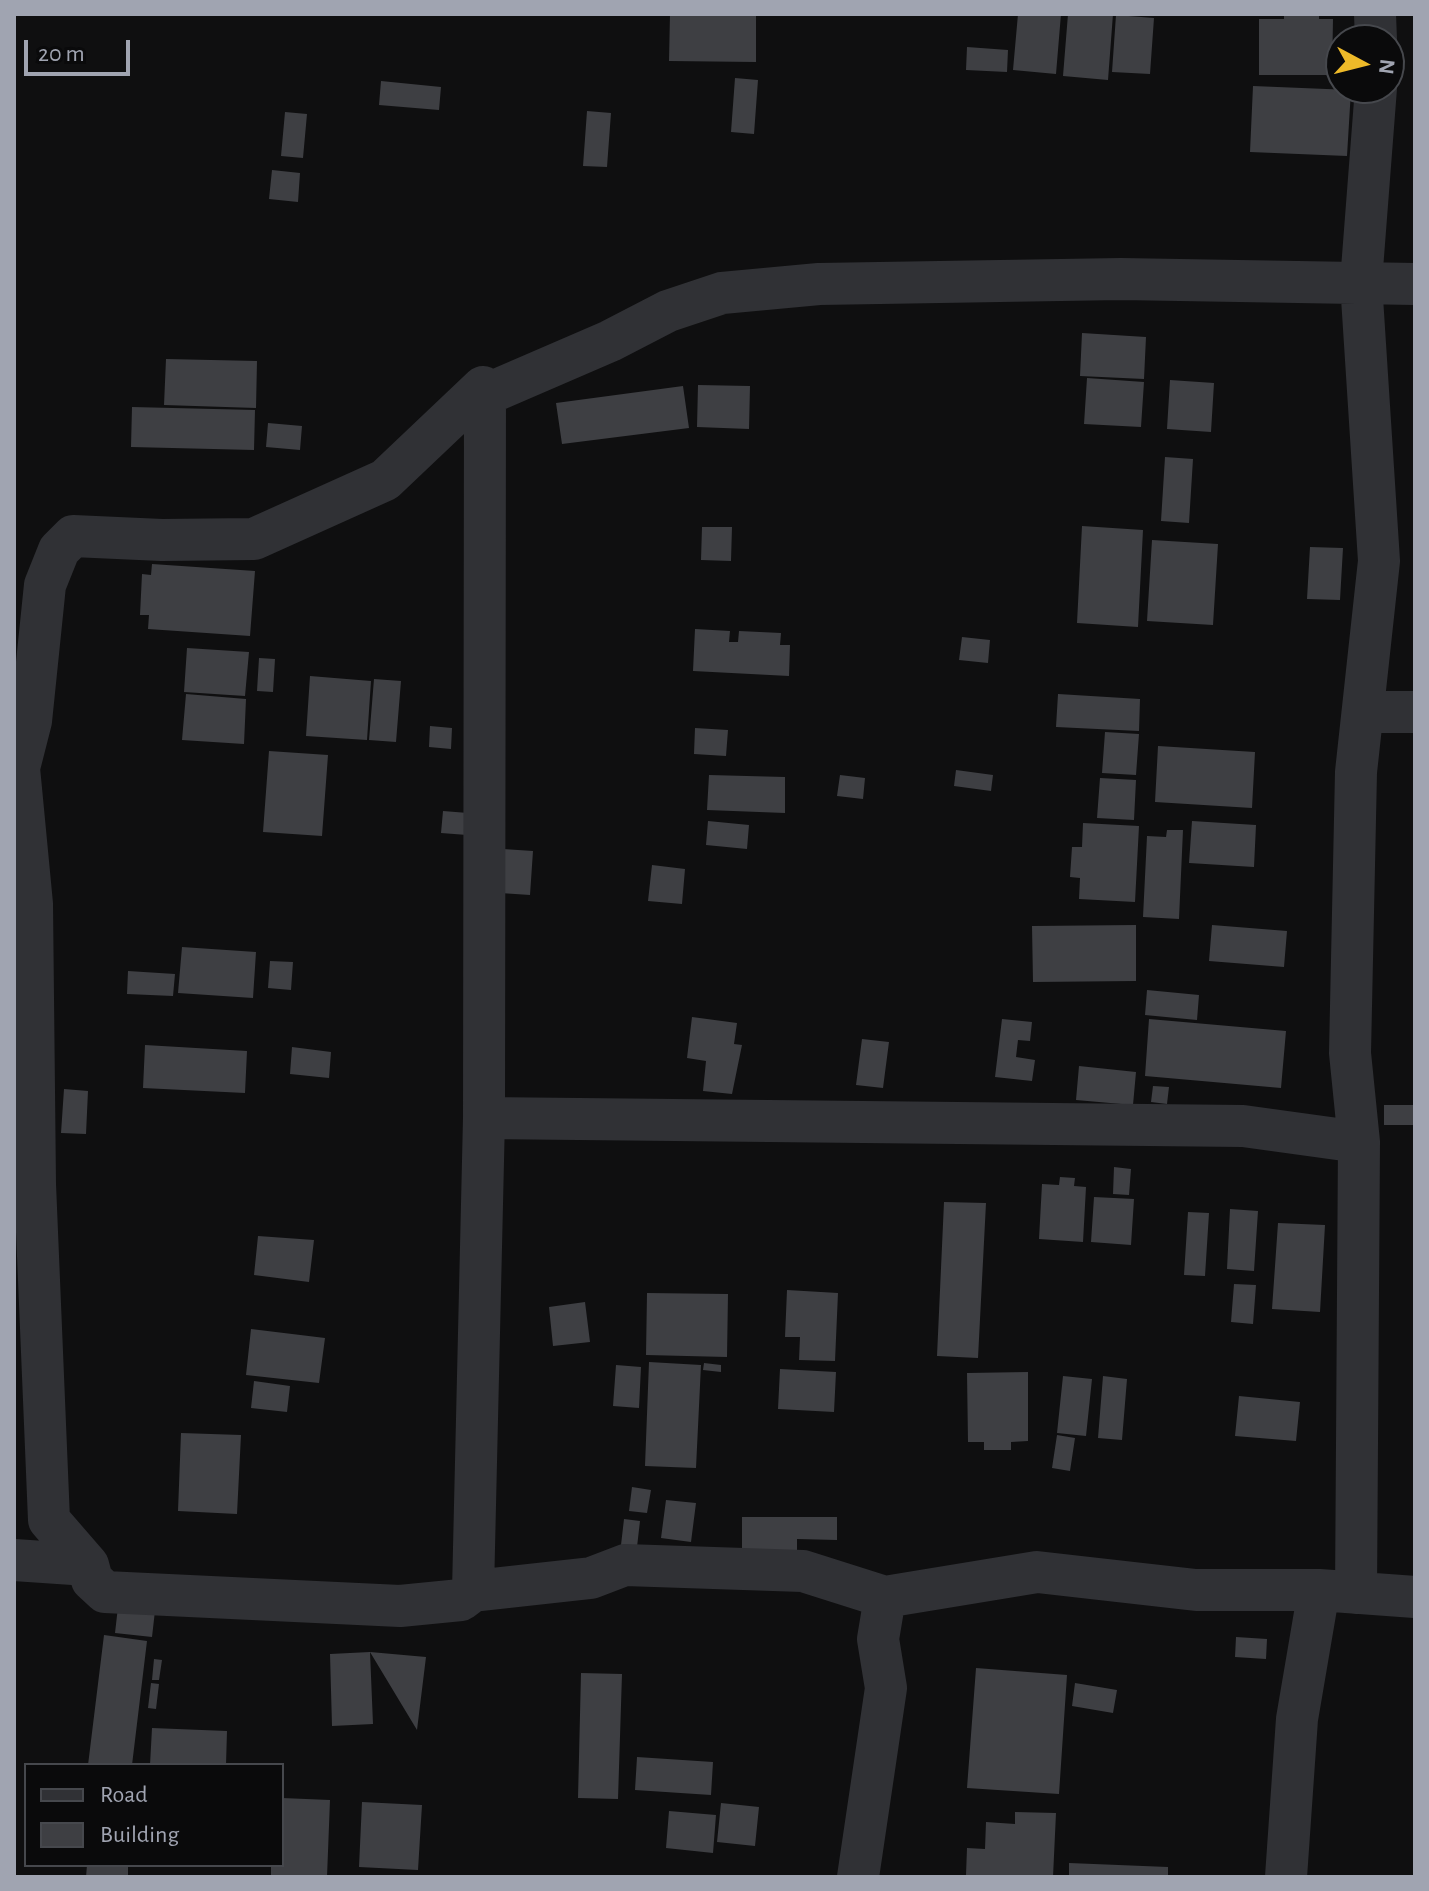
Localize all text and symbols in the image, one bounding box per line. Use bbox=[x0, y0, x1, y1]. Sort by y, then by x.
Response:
scale bar bbox=[28, 24, 134, 74]
north arrow bbox=[1325, 24, 1405, 104]
text: 20 m bbox=[38, 42, 85, 66]
text: N bbox=[1375, 58, 1399, 76]
legend bbox=[24, 1763, 284, 1867]
text: Road bbox=[100, 1783, 148, 1807]
text: Building bbox=[100, 1823, 179, 1847]

